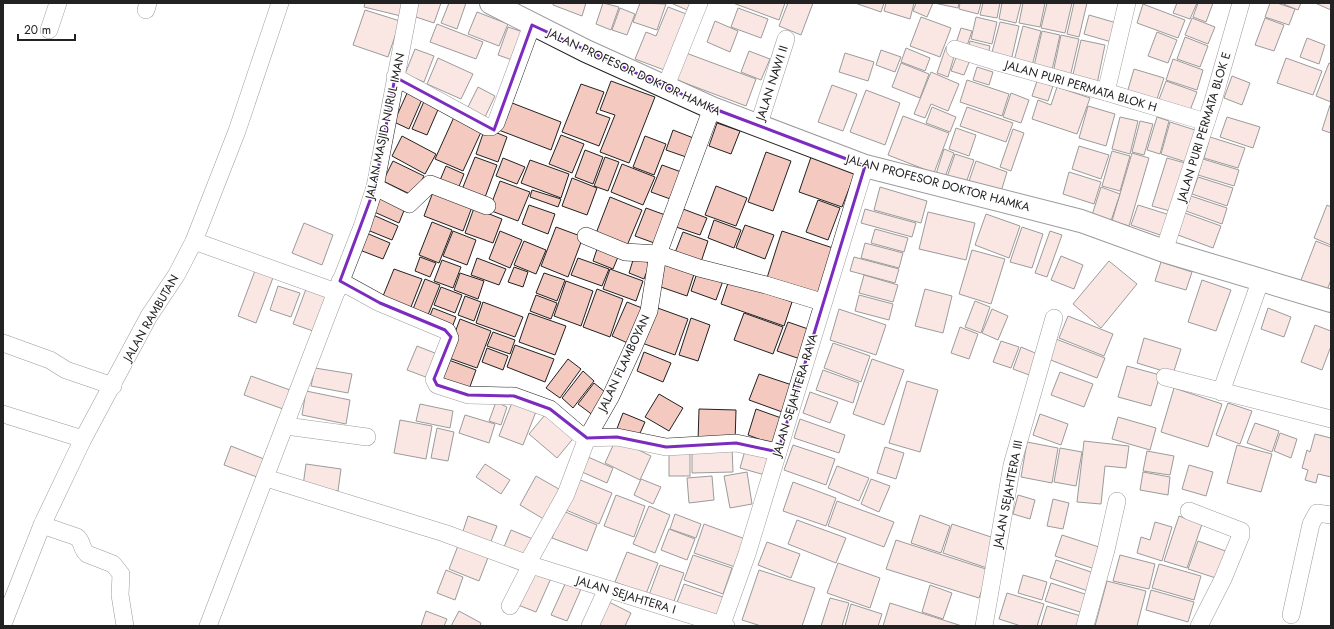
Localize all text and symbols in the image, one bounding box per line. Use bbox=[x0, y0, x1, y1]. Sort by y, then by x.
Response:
scale bar bbox=[18, 16, 75, 42]
text: 20 m bbox=[24, 21, 51, 39]
street label: JALAN PROFESOR DOKTOR HAMKA bbox=[542, 23, 724, 120]
street label: JALAN NAWI II bbox=[751, 43, 793, 125]
street label: JALAN PURI PERMATA BLOK E bbox=[1172, 50, 1235, 206]
street label: JALAN MASJID NURUL IMAN bbox=[360, 51, 409, 203]
street label: JALAN PURI PERMATA BLOK H bbox=[1001, 55, 1159, 116]
street label: JALAN PROFESOR DOKTOR HAMKA bbox=[842, 149, 1032, 216]
street label: JALAN RAMBUTAN bbox=[118, 271, 183, 366]
street label: JALAN FLAMBOYAN bbox=[593, 311, 654, 416]
street label: JALAN SEJAHTERA RAYA bbox=[767, 331, 822, 461]
street label: JALAN SEJAHTERA III bbox=[988, 439, 1027, 551]
street label: JALAN SEJAHTERA I bbox=[572, 571, 678, 619]

